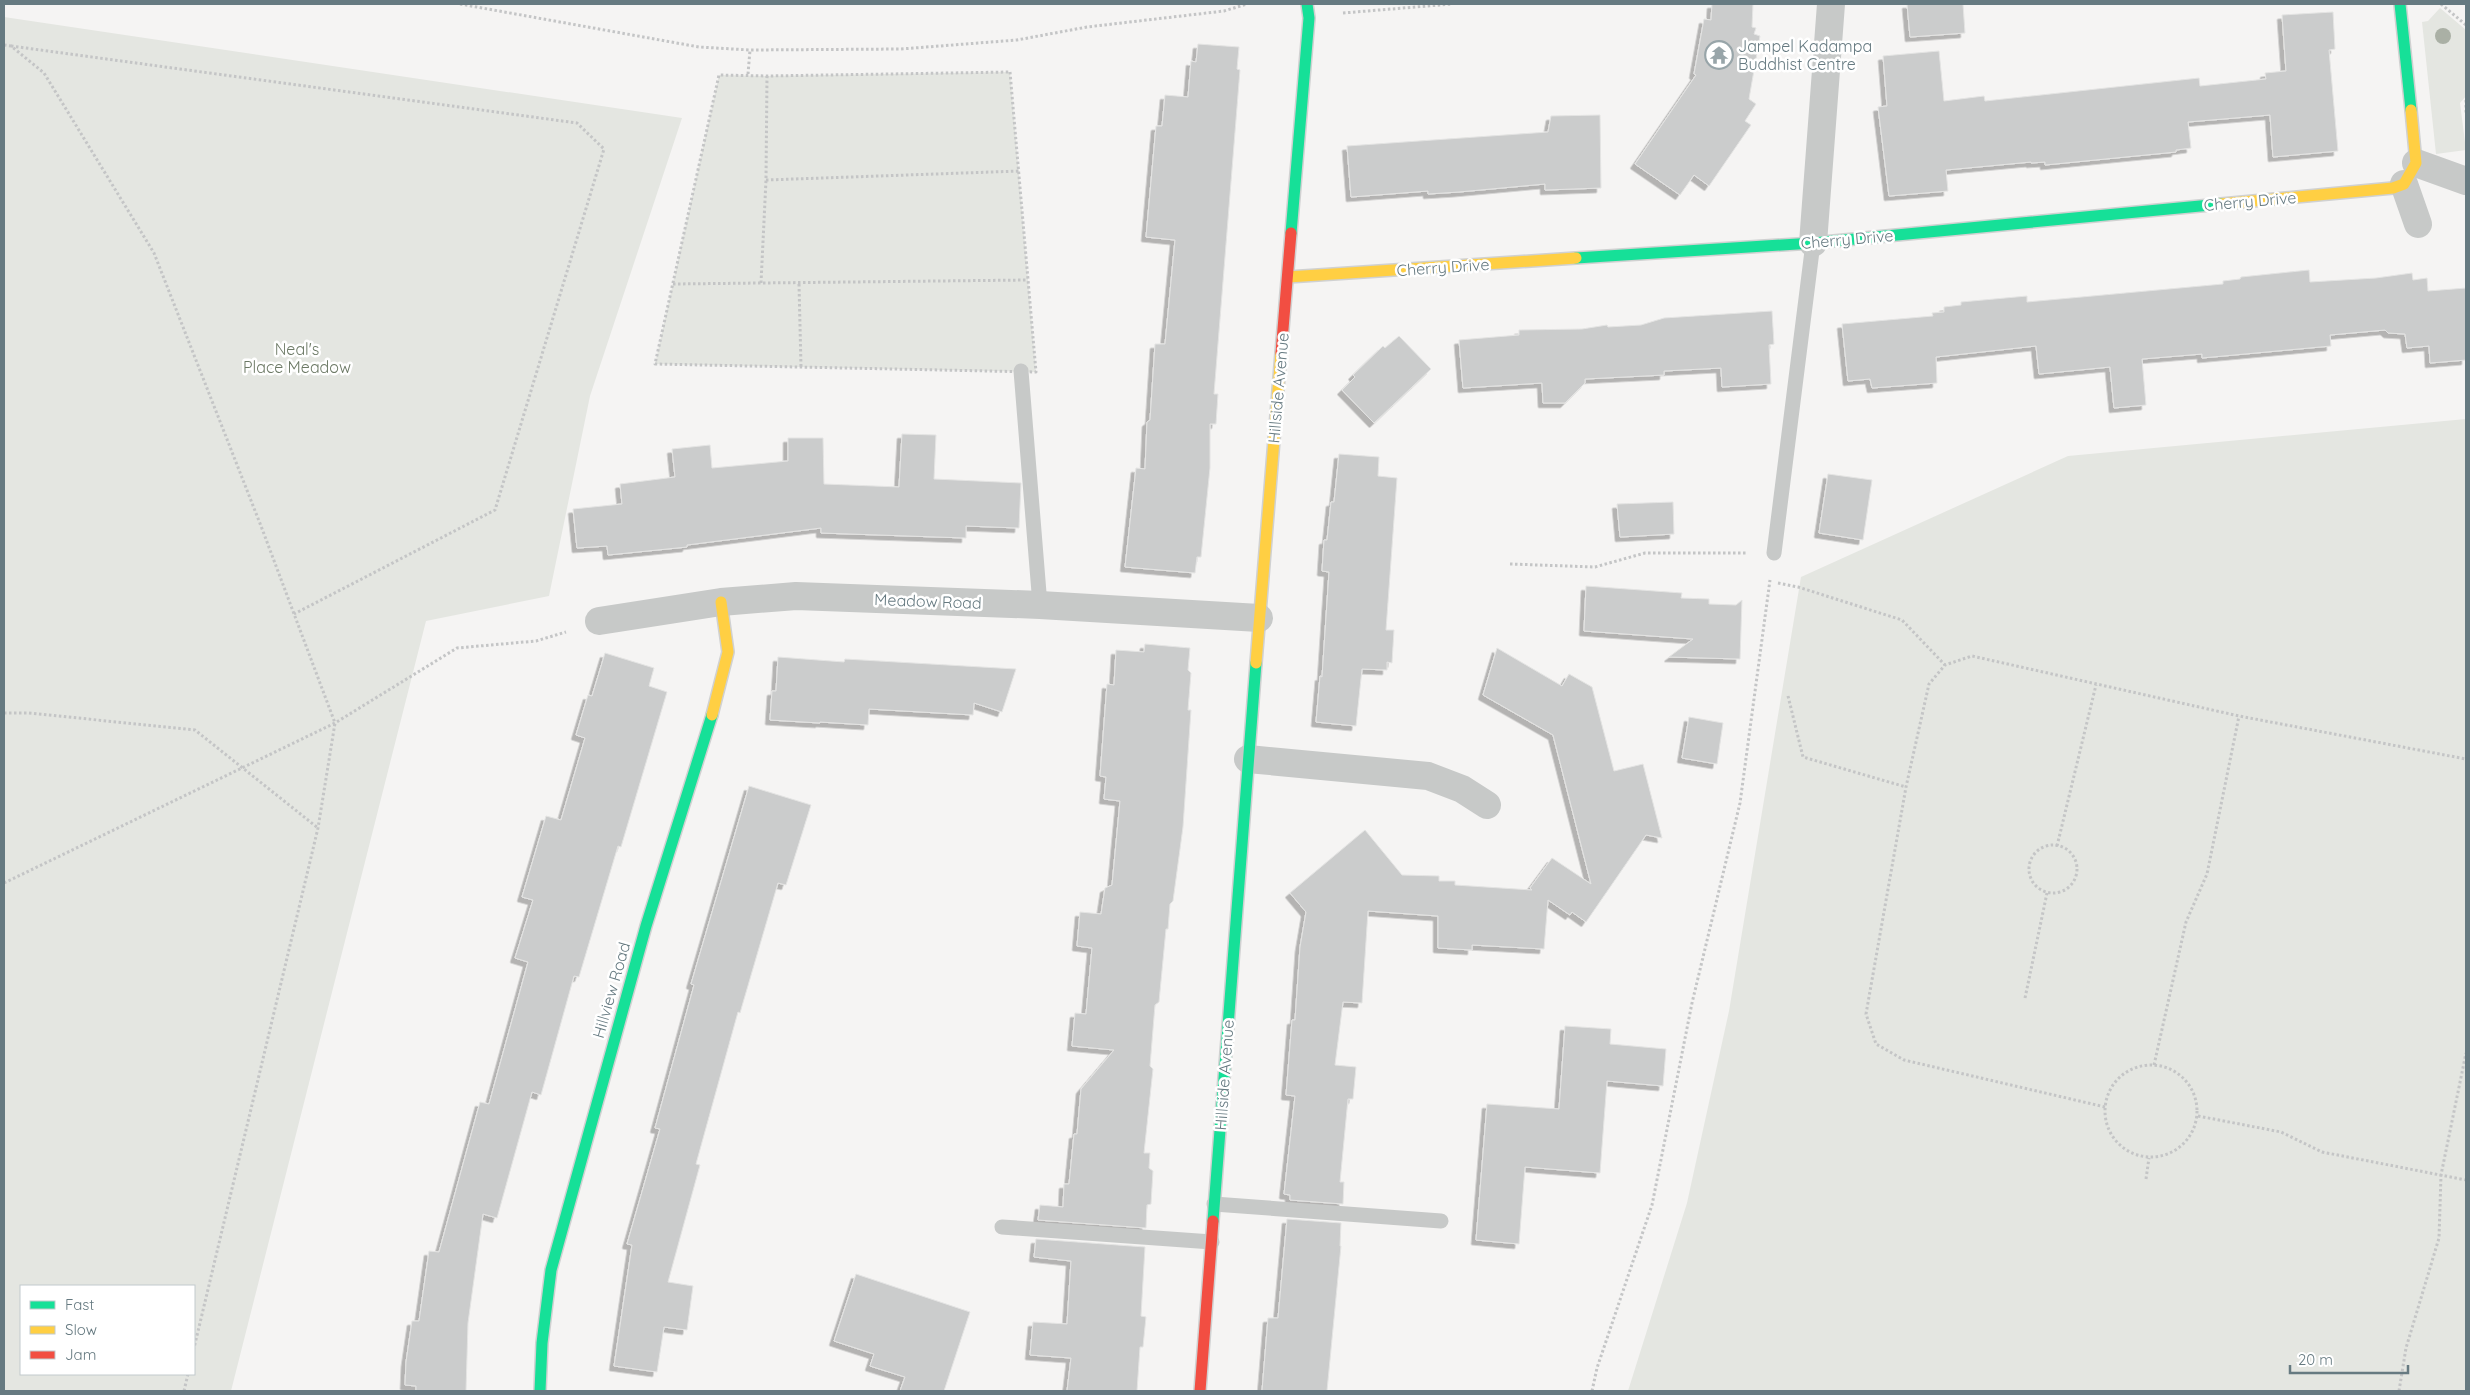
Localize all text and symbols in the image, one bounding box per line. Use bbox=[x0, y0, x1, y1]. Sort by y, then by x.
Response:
place label: Jampel Kadampa Buddhist Centre bbox=[1738, 36, 1872, 74]
temple icon: Jampel Kadampa Buddhist Centre bbox=[1704, 40, 1734, 70]
street label: Cherry Drive bbox=[2203, 187, 2297, 215]
street label: Cherry Drive bbox=[1800, 225, 1894, 253]
street label: Cherry Drive bbox=[1396, 254, 1490, 280]
street label: Hillside Avenue bbox=[1263, 332, 1293, 444]
park label: Neal's Place Meadow bbox=[243, 339, 351, 377]
street label: Meadow Road bbox=[874, 589, 982, 613]
street label: Hillview Road bbox=[588, 940, 634, 1040]
street label: Hillside Avenue bbox=[1210, 1019, 1238, 1131]
legend bbox=[20, 1285, 195, 1375]
text: Fast bbox=[65, 1295, 94, 1314]
text: Slow bbox=[65, 1320, 97, 1339]
scale bar bbox=[2290, 1342, 2408, 1374]
text: Jam bbox=[65, 1345, 96, 1364]
text: 20 m bbox=[2298, 1350, 2333, 1369]

